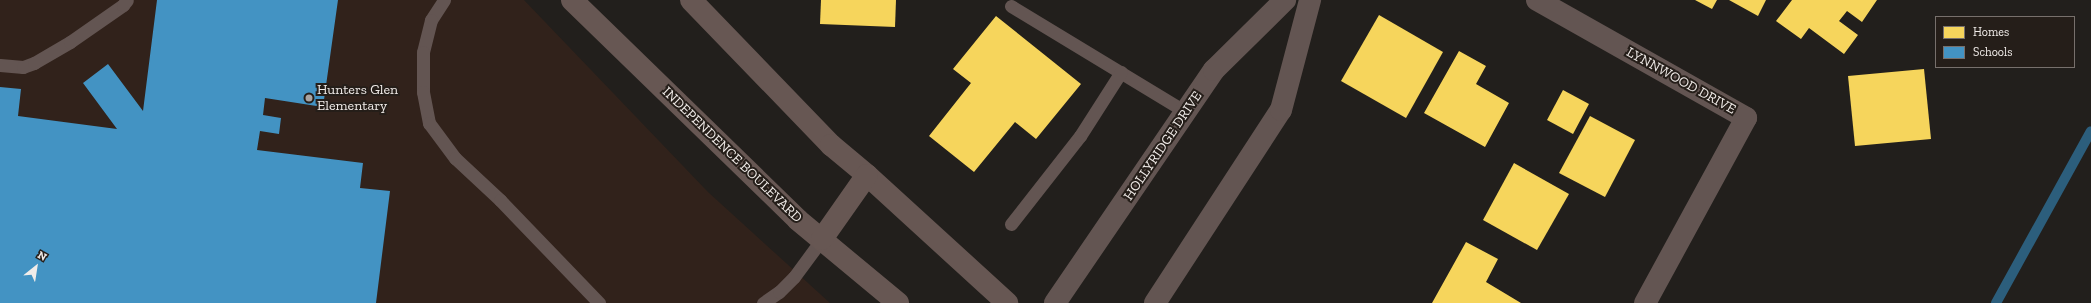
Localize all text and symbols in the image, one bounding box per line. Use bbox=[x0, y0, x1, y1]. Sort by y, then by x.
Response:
legend bbox=[1935, 16, 2075, 68]
text: Homes bbox=[1973, 25, 2009, 39]
street label: LYNNWOOD DRIVE bbox=[1623, 44, 1739, 118]
text: Schools bbox=[1973, 45, 2012, 59]
place label: Hunters Glen Elementary bbox=[317, 82, 398, 114]
street label: INDEPENDENCE BOULEVARD bbox=[659, 84, 805, 226]
street label: HOLLYRIDGE DRIVE bbox=[1120, 88, 1206, 204]
marker: Hunters Glen Elementary bbox=[304, 93, 314, 103]
north arrow bbox=[16, 247, 56, 287]
text: N bbox=[35, 248, 49, 264]

